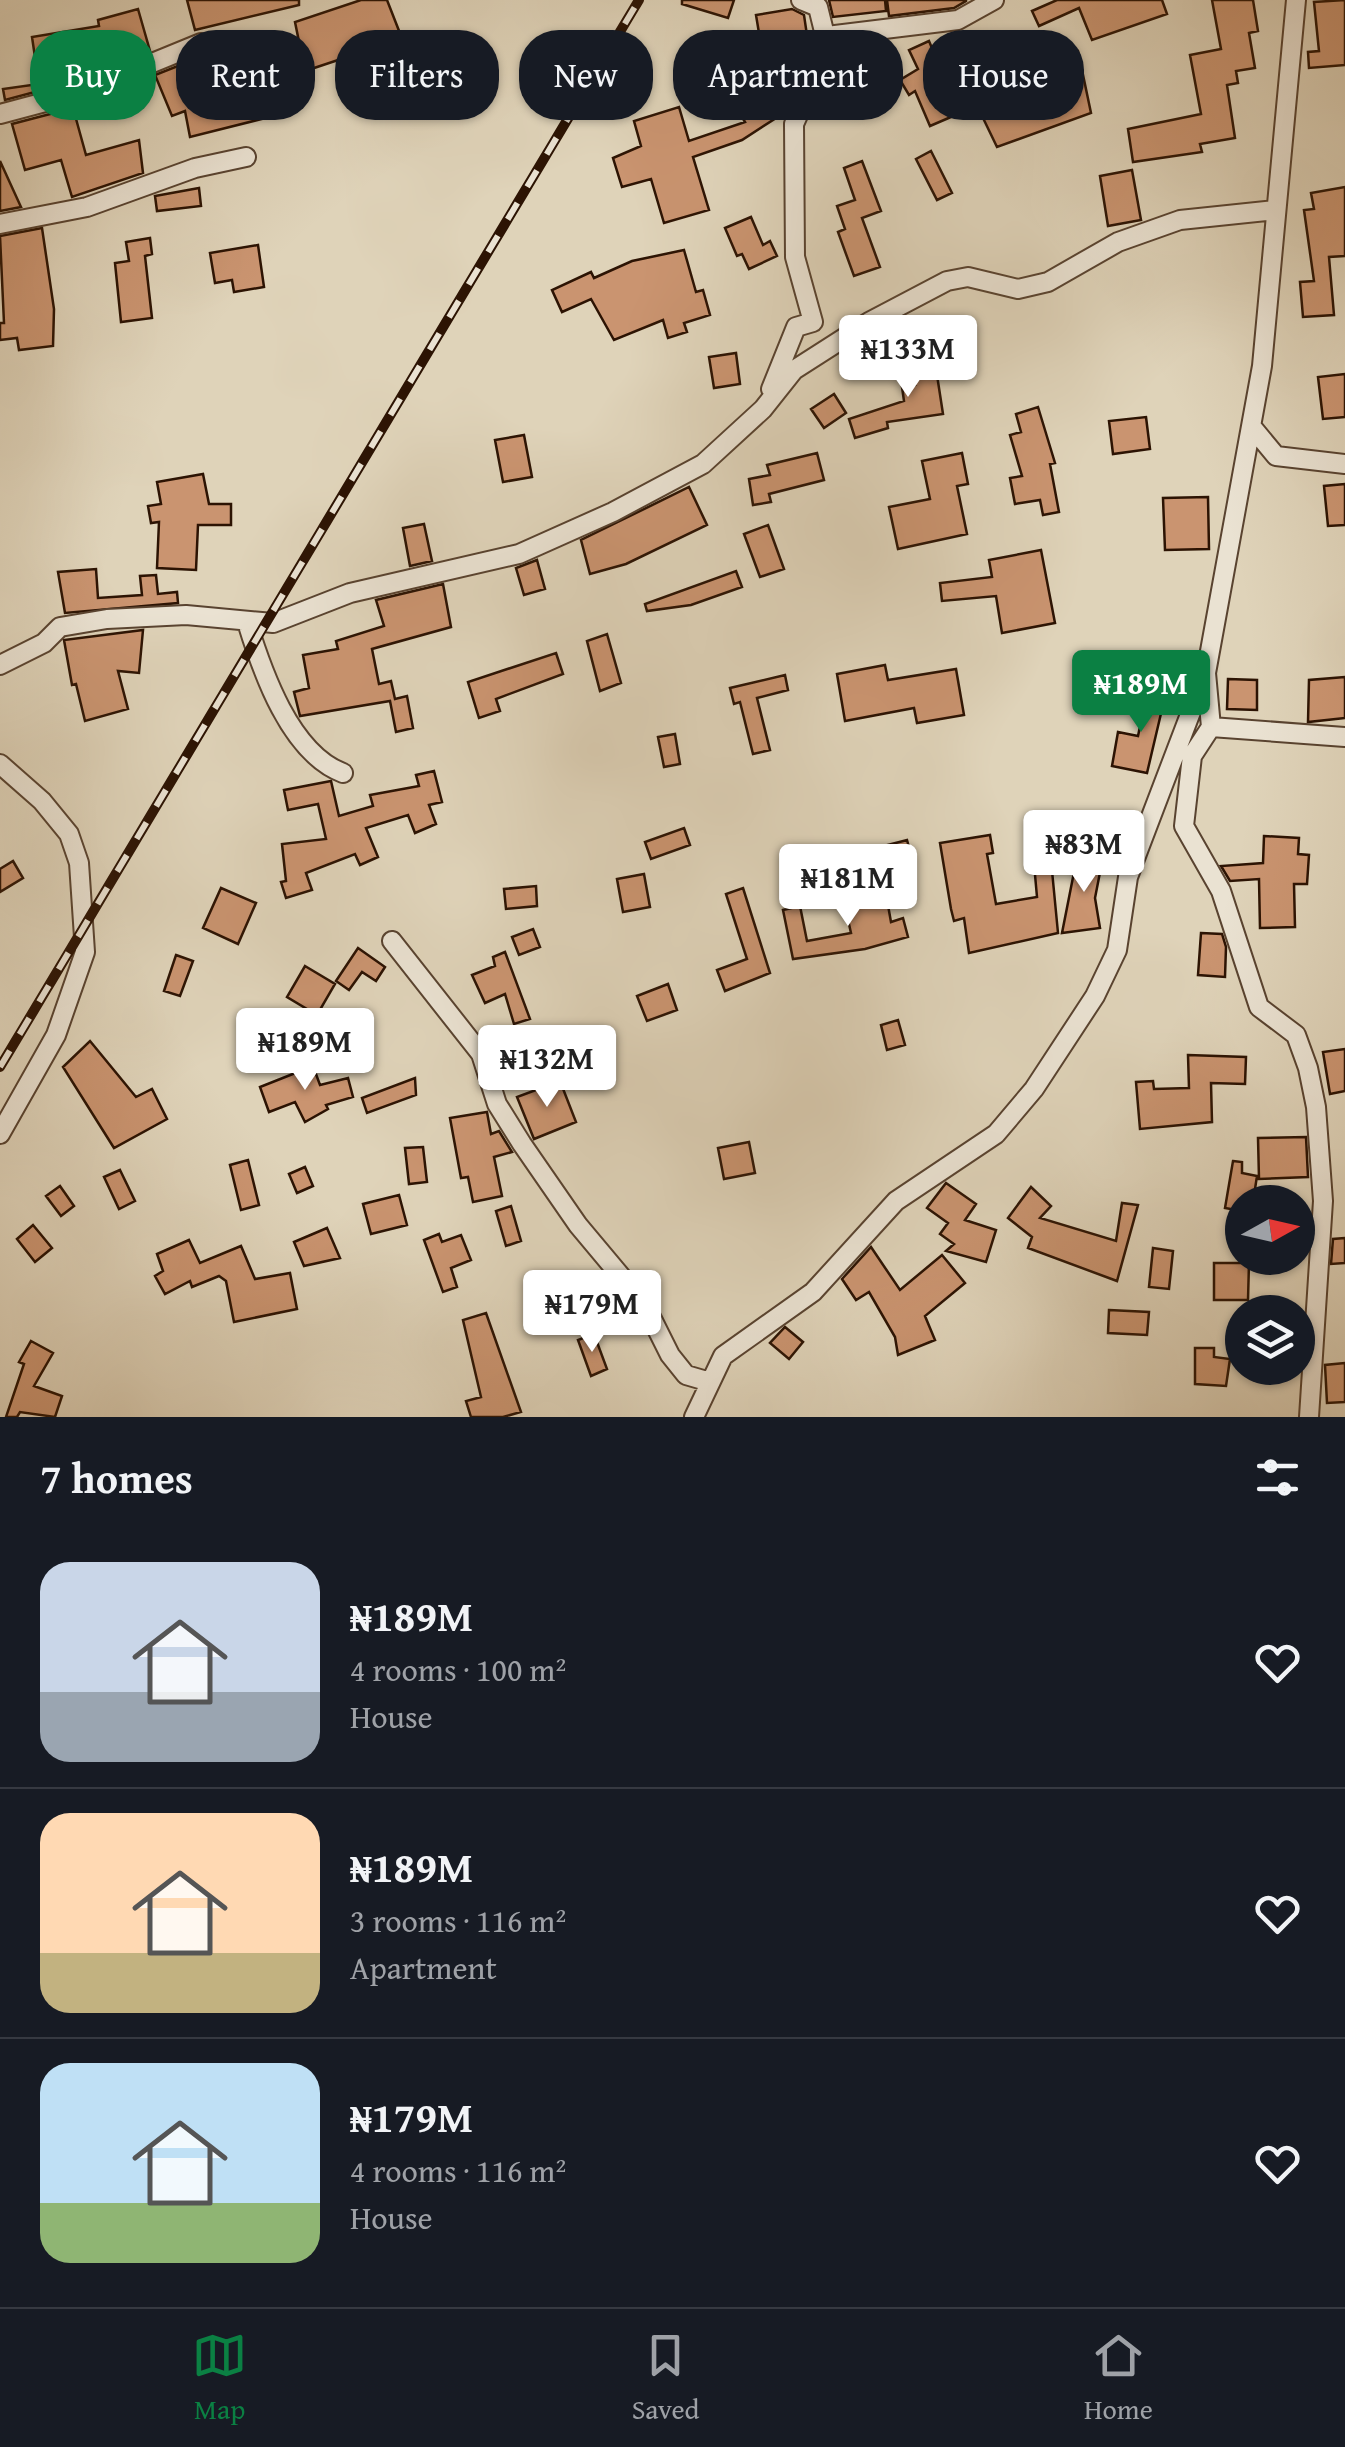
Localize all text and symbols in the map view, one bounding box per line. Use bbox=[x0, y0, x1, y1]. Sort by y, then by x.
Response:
chip: Buy bbox=[30, 30, 156, 120]
chip: Rent bbox=[176, 30, 315, 120]
chip: Filters bbox=[335, 30, 499, 120]
chip: New bbox=[519, 30, 653, 120]
chip: Apartment bbox=[673, 30, 903, 120]
chip: House bbox=[923, 30, 1084, 120]
pin: ₦133M bbox=[838, 315, 978, 400]
text: ₦133M bbox=[861, 324, 955, 371]
pin: ₦189M bbox=[1071, 650, 1211, 735]
text: ₦189M bbox=[1094, 659, 1188, 706]
pin: ₦83M bbox=[1025, 810, 1143, 895]
text: ₦83M bbox=[1045, 819, 1123, 866]
pin: ₦181M bbox=[778, 844, 918, 929]
text: ₦181M bbox=[801, 853, 895, 900]
pin: ₦189M bbox=[235, 1008, 375, 1093]
text: ₦189M bbox=[258, 1017, 352, 1064]
pin: ₦132M bbox=[477, 1025, 617, 1110]
text: ₦132M bbox=[500, 1034, 594, 1081]
north arrow bbox=[1225, 1185, 1315, 1275]
map controls bbox=[1225, 1185, 1315, 1385]
pin: ₦179M bbox=[522, 1270, 662, 1355]
text: ₦179M bbox=[545, 1279, 639, 1326]
button: layers bbox=[1225, 1295, 1315, 1385]
text: 7 homes bbox=[40, 1447, 193, 1508]
icon: filters bbox=[1250, 1450, 1305, 1505]
text: ₦189M bbox=[350, 1585, 473, 1646]
icon: home bbox=[120, 1602, 240, 1722]
icon: heart bbox=[1250, 1635, 1305, 1690]
text: 4 rooms · 100 m² bbox=[350, 1646, 566, 1693]
text: House bbox=[350, 1693, 433, 1740]
text: ₦189M bbox=[350, 1836, 473, 1897]
icon: home bbox=[120, 1853, 240, 1973]
icon: heart bbox=[1250, 1886, 1305, 1941]
text: 3 rooms · 116 m² bbox=[350, 1897, 566, 1944]
text: Apartment bbox=[350, 1944, 497, 1991]
text: ₦179M bbox=[350, 2086, 473, 2147]
icon: home bbox=[120, 2103, 240, 2223]
icon: heart bbox=[1250, 2136, 1305, 2191]
text: 4 rooms · 116 m² bbox=[350, 2147, 566, 2194]
text: House bbox=[350, 2194, 433, 2241]
tab: Map bbox=[192, 2328, 247, 2429]
tab: Saved bbox=[632, 2328, 699, 2429]
tab: Home bbox=[1084, 2328, 1153, 2429]

